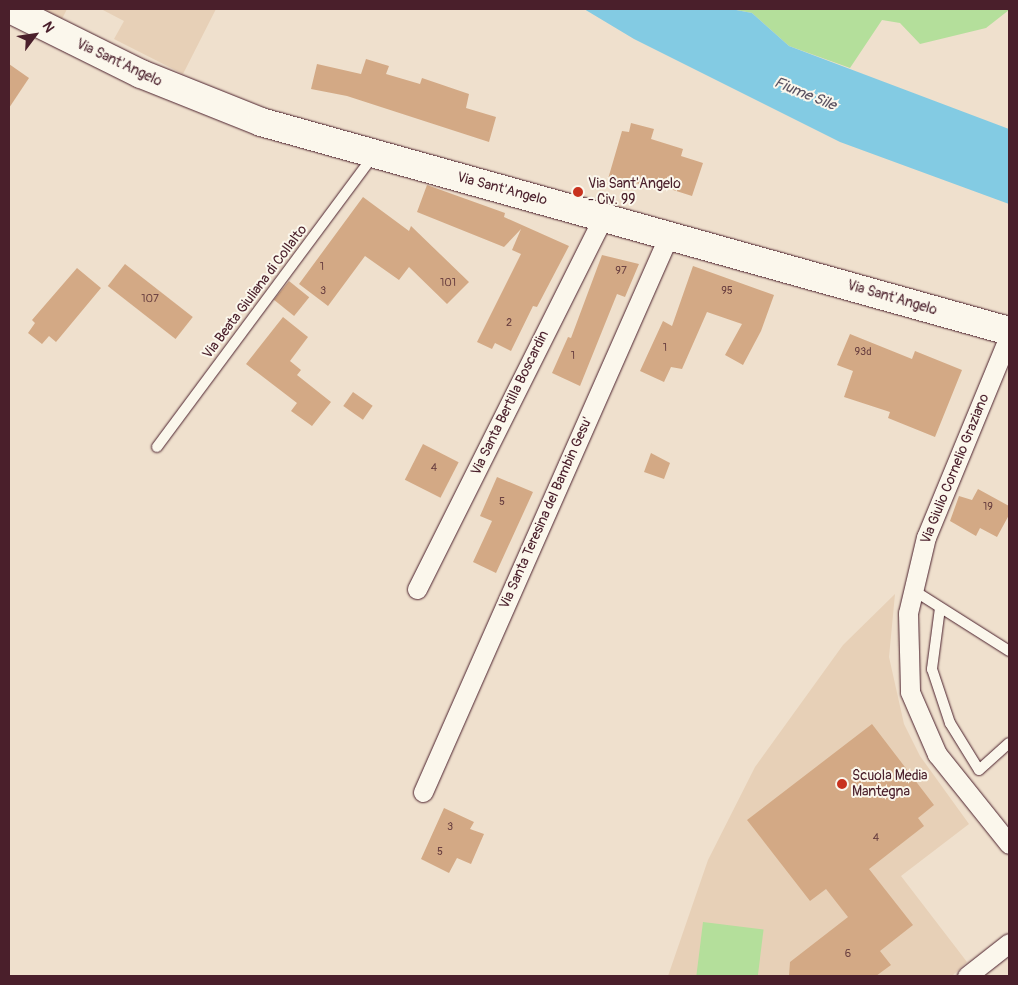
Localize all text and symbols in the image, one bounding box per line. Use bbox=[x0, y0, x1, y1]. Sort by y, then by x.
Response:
north arrow bbox=[10, 10, 60, 60]
text: N bbox=[39, 19, 58, 35]
street label: Via Sant'Angelo bbox=[73, 36, 165, 90]
water label: Fiume Sile bbox=[771, 73, 839, 115]
street label: Via Sant'Angelo bbox=[455, 169, 549, 209]
place label: Via Sant'Angelo - Civ. 99 bbox=[588, 176, 681, 208]
marker: Via Sant'Angelo - Civ. 99 bbox=[572, 186, 584, 198]
street label: Via Beata Giuliana di Collalto bbox=[199, 222, 311, 362]
house number: 1 bbox=[320, 260, 324, 274]
house number: 97 bbox=[615, 264, 627, 278]
house number: 101 bbox=[440, 276, 456, 290]
street label: Via Sant'Angelo bbox=[845, 277, 939, 319]
house number: 3 bbox=[320, 284, 326, 298]
house number: 95 bbox=[721, 284, 733, 298]
house number: 107 bbox=[141, 292, 159, 306]
house number: 2 bbox=[506, 316, 512, 330]
street label: Via Santa Bertilla Boscardin bbox=[468, 328, 552, 478]
house number: 1 bbox=[663, 341, 667, 355]
house number: 93d bbox=[854, 345, 872, 359]
house number: 1 bbox=[571, 349, 575, 363]
street label: Via Giulio Cornelio Graziano bbox=[917, 392, 993, 546]
street label: Via Santa Teresina del Bambin Gesu' bbox=[496, 414, 596, 612]
house number: 4 bbox=[431, 461, 437, 475]
house number: 5 bbox=[499, 495, 505, 509]
house number: 19 bbox=[983, 500, 993, 514]
place label: Scuola Media Mantegna bbox=[852, 768, 928, 800]
marker: Scuola Media Mantegna bbox=[836, 778, 848, 790]
house number: 3 bbox=[447, 820, 453, 834]
house number: 4 bbox=[873, 831, 879, 845]
house number: 5 bbox=[437, 845, 443, 859]
house number: 6 bbox=[845, 947, 851, 961]

